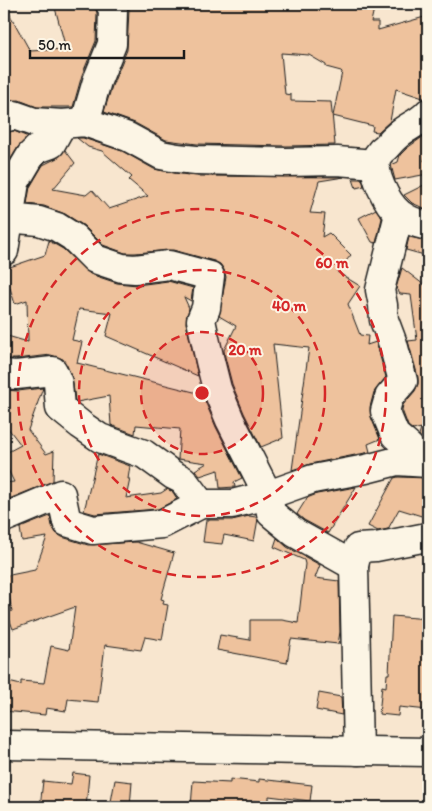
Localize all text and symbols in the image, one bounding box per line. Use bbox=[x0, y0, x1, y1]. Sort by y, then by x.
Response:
scale bar bbox=[30, 28, 184, 60]
text: 50 m bbox=[38, 36, 71, 54]
text: 60 m bbox=[315, 254, 349, 272]
text: 40 m bbox=[272, 297, 307, 315]
text: 20 m bbox=[228, 341, 262, 359]
centre of rings bbox=[193, 384, 211, 402]

